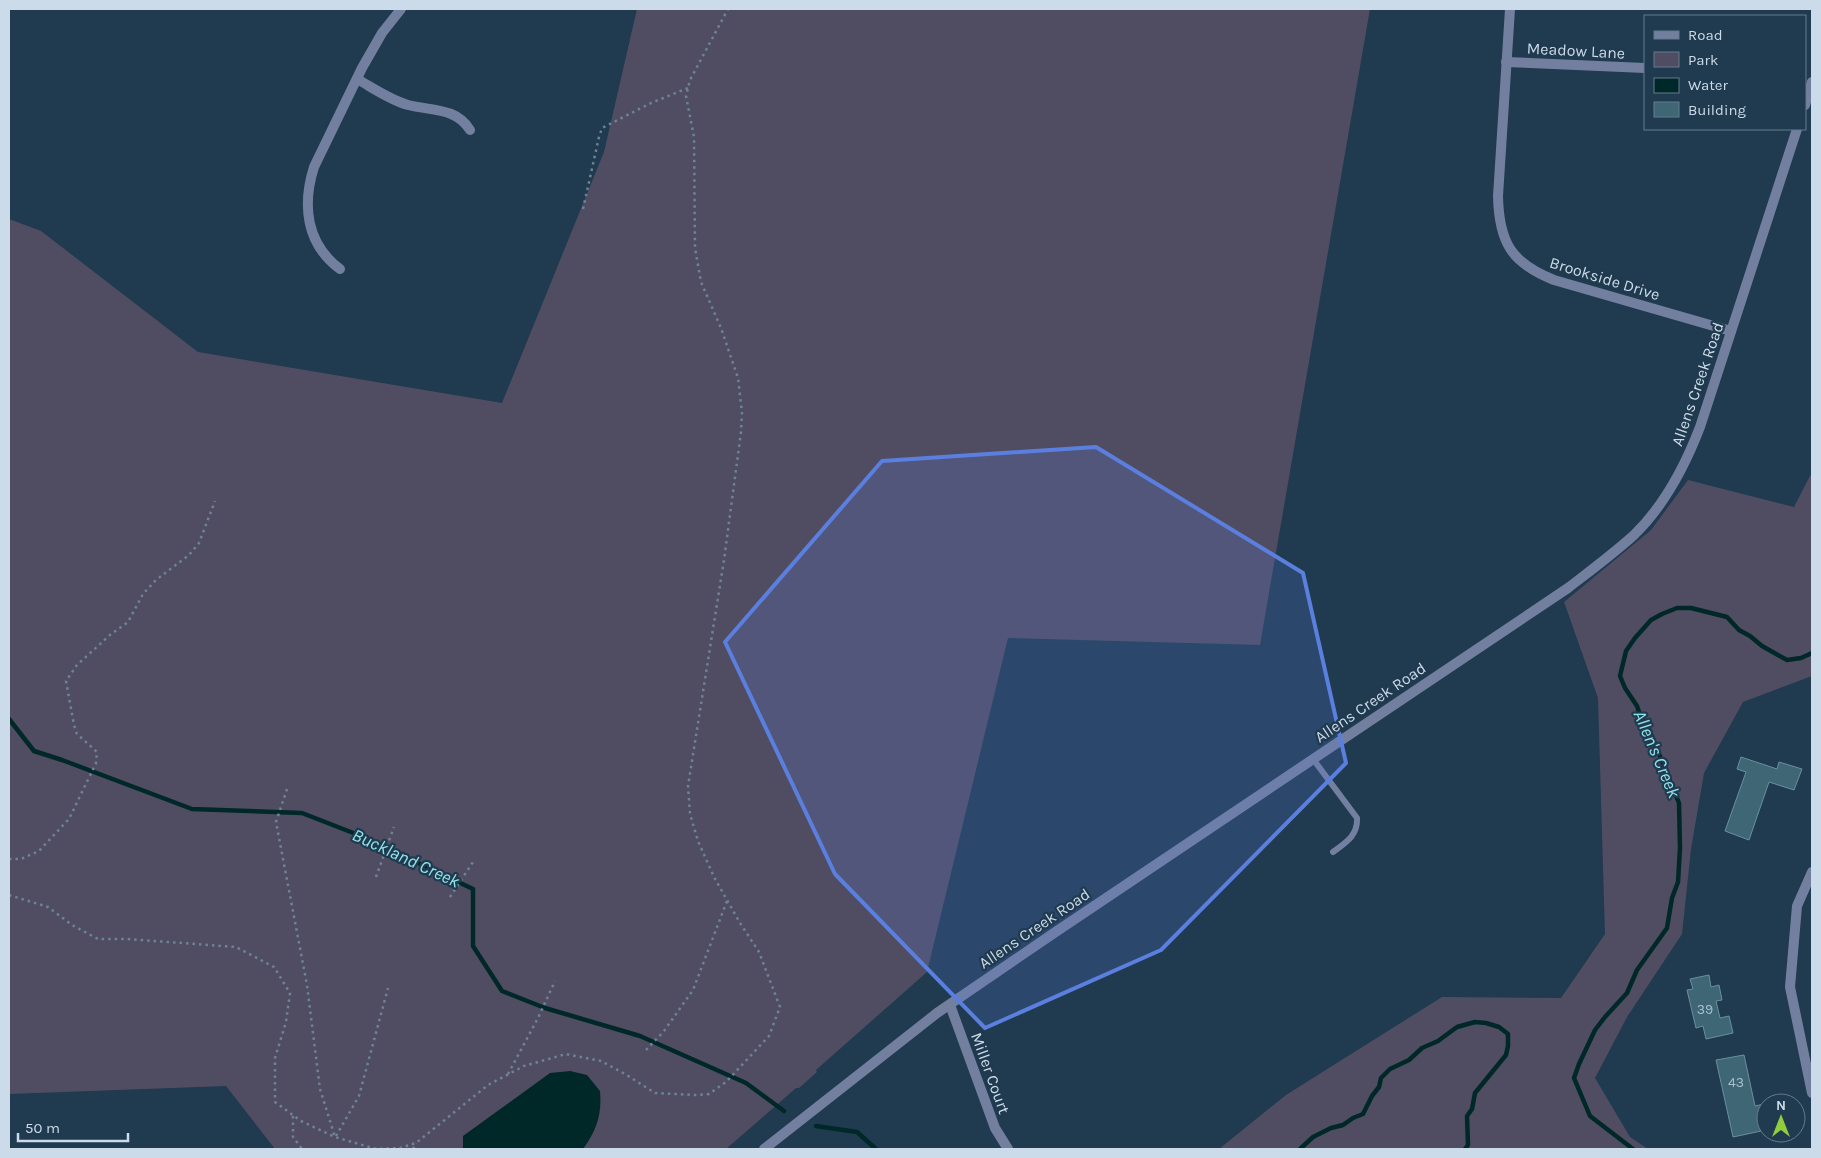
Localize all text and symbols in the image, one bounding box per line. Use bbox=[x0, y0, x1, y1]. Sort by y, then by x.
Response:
legend bbox=[1644, 15, 1806, 130]
text: Road bbox=[1688, 26, 1723, 44]
street label: Meadow Lane bbox=[1526, 38, 1626, 63]
text: Park bbox=[1688, 51, 1718, 69]
text: Water bbox=[1688, 76, 1729, 94]
text: Building bbox=[1688, 101, 1746, 119]
street label: Brookside Drive bbox=[1547, 253, 1662, 304]
street label: Allens Creek Road bbox=[1667, 320, 1728, 449]
street label: Allens Creek Road bbox=[1311, 658, 1429, 747]
water label: Allen's Creek bbox=[1629, 707, 1686, 802]
water label: Buckland Creek bbox=[349, 823, 464, 893]
street label: Allens Creek Road bbox=[975, 884, 1093, 973]
house number: 39 bbox=[1697, 1001, 1713, 1018]
street label: Miller Court bbox=[967, 1030, 1014, 1116]
house number: 43 bbox=[1728, 1074, 1744, 1091]
north arrow bbox=[1756, 1093, 1806, 1143]
text: N bbox=[1776, 1097, 1786, 1114]
scale bar bbox=[18, 1110, 128, 1142]
text: 50 m bbox=[25, 1119, 60, 1137]

